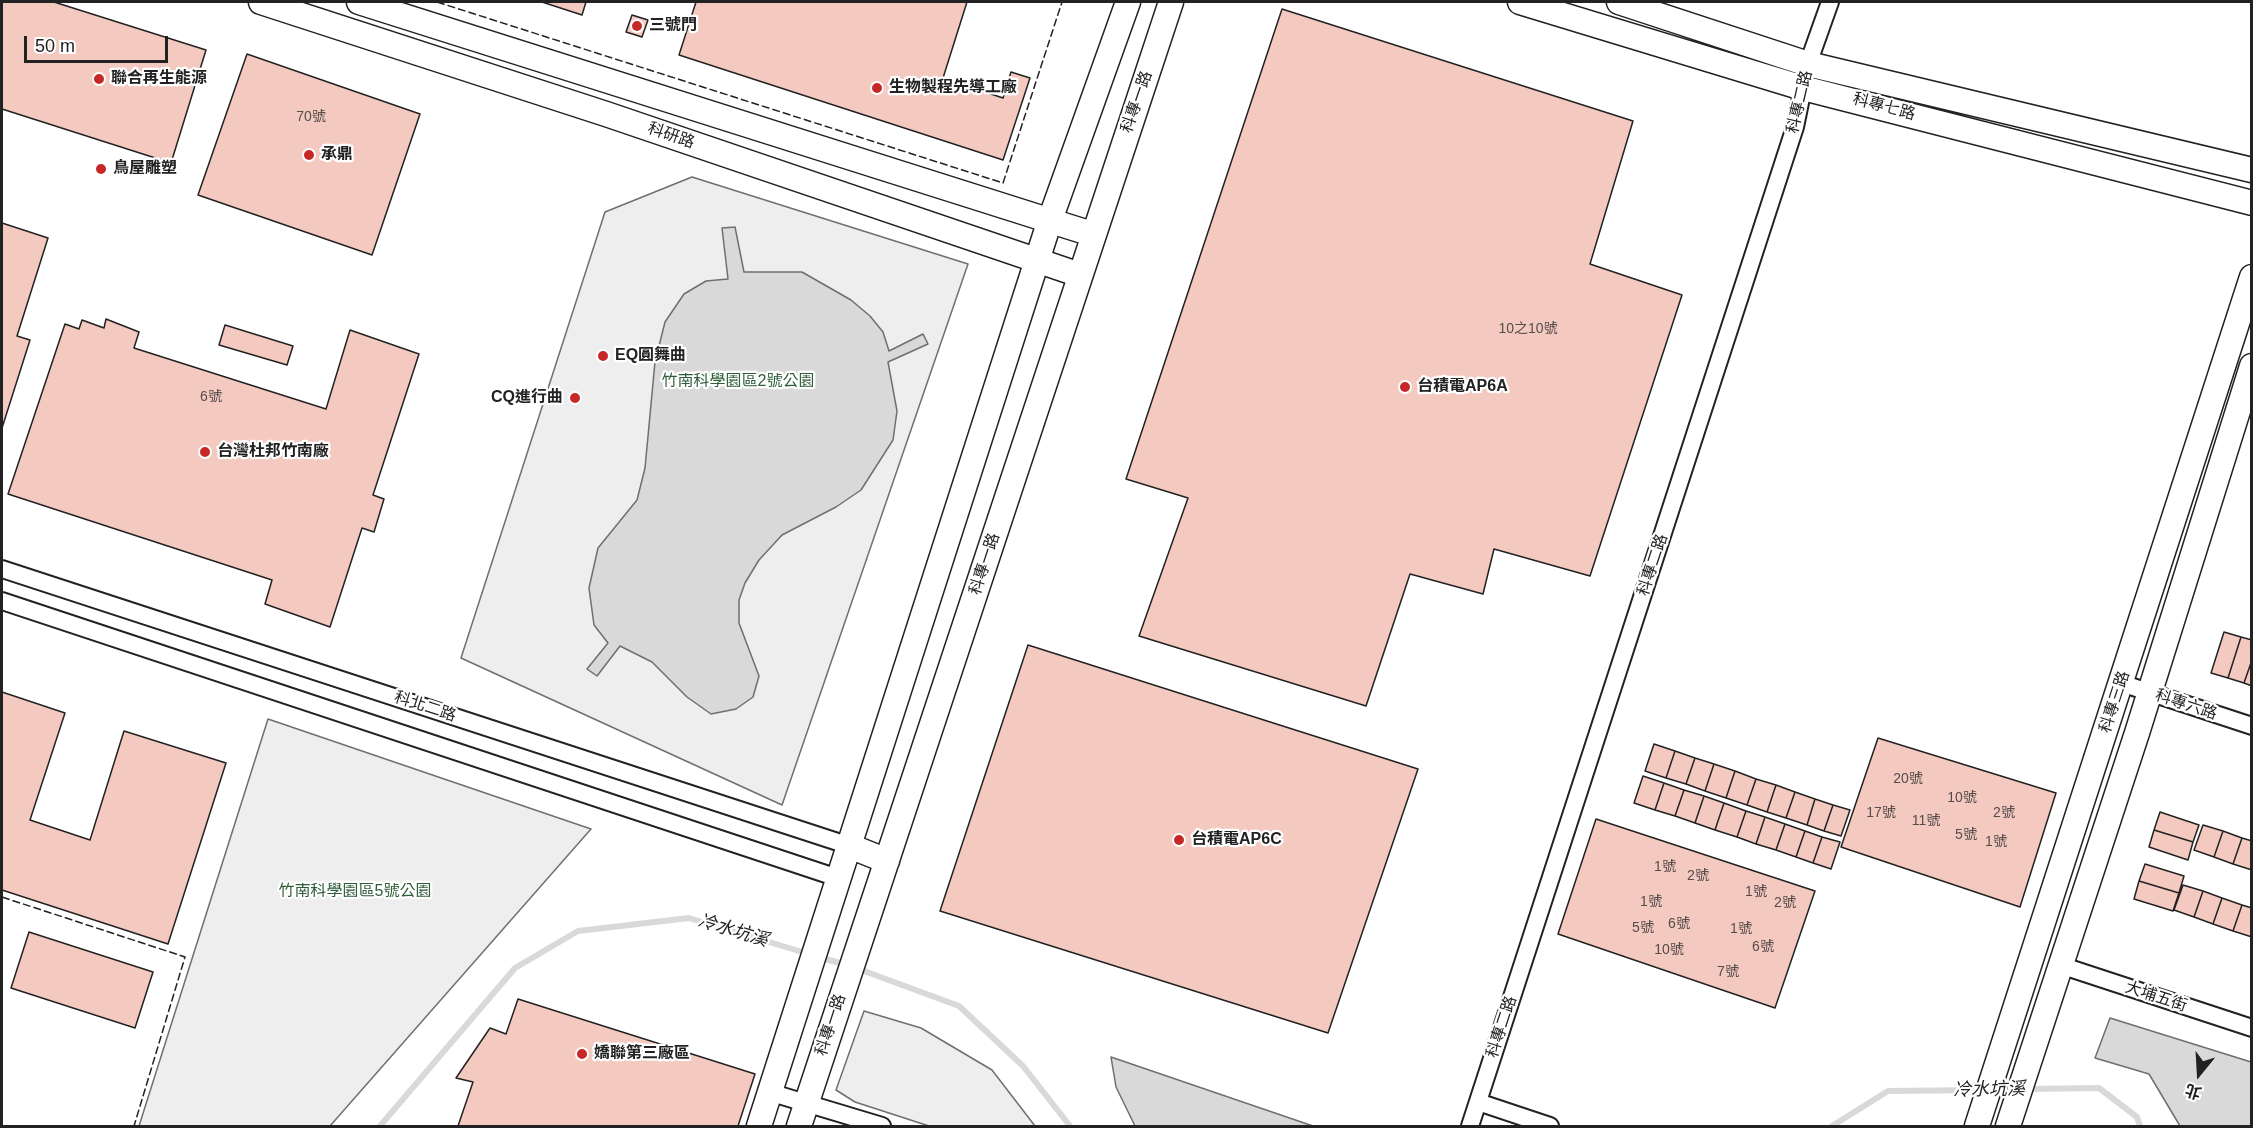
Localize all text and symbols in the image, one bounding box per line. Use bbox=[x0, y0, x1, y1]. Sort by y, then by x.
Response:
place label: 三號門 bbox=[649, 16, 697, 36]
marker: 三號門 bbox=[630, 19, 644, 33]
scale bar bbox=[27, 24, 171, 62]
text: 50 m bbox=[35, 36, 75, 56]
place label: 聯合再生能源 bbox=[111, 69, 207, 89]
street label: 科專一路 bbox=[1118, 69, 1156, 135]
street label: 科專二路 bbox=[1783, 69, 1817, 135]
marker: 聯合再生能源 bbox=[92, 72, 106, 86]
place label: 生物製程先導工廠 bbox=[889, 78, 1017, 98]
marker: 生物製程先導工廠 bbox=[870, 81, 884, 95]
street label: 科專七路 bbox=[1851, 89, 1917, 125]
house number: 70號 bbox=[296, 109, 326, 125]
street label: 科研路 bbox=[645, 119, 697, 153]
place label: 承鼎 bbox=[321, 145, 353, 165]
marker: 承鼎 bbox=[302, 148, 316, 162]
place label: 鳥屋雕塑 bbox=[113, 159, 177, 179]
marker: 鳥屋雕塑 bbox=[94, 162, 108, 176]
house number: 10之10號 bbox=[1498, 321, 1558, 337]
place label: EQ圓舞曲 bbox=[615, 346, 686, 366]
marker: EQ圓舞曲 bbox=[596, 349, 610, 363]
park label: 竹南科學園區2號公園 bbox=[662, 372, 814, 392]
place label: 台積電AP6A bbox=[1417, 377, 1508, 397]
marker: 台積電AP6A bbox=[1398, 380, 1412, 394]
place label: CQ進行曲 bbox=[491, 388, 563, 408]
house number: 6號 bbox=[200, 389, 222, 405]
marker: CQ進行曲 bbox=[568, 391, 582, 405]
place label: 台灣杜邦竹南廠 bbox=[217, 442, 329, 462]
marker: 台灣杜邦竹南廠 bbox=[198, 445, 212, 459]
street label: 科專一路 bbox=[966, 531, 1004, 597]
street label: 科專二路 bbox=[1634, 532, 1672, 598]
street label: 科專三路 bbox=[2096, 669, 2134, 735]
street label: 科專六路 bbox=[2153, 686, 2219, 724]
street label: 科北二路 bbox=[392, 688, 458, 726]
house number: 20號 bbox=[1893, 771, 1923, 787]
house number: 10號 bbox=[1947, 790, 1977, 806]
house number: 17號 bbox=[1866, 805, 1896, 821]
house number: 2號 bbox=[1993, 805, 2015, 821]
house number: 11號 bbox=[1912, 813, 1940, 829]
house number: 5號 bbox=[1955, 827, 1977, 843]
place label: 台積電AP6C bbox=[1191, 830, 1282, 850]
marker: 台積電AP6C bbox=[1172, 833, 1186, 847]
house number: 1號 bbox=[1985, 834, 2007, 850]
house number: 1號 bbox=[1654, 859, 1676, 875]
house number: 2號 bbox=[1687, 868, 1709, 884]
park label: 竹南科學園區5號公園 bbox=[279, 882, 431, 902]
house number: 1號 bbox=[1745, 884, 1767, 900]
house number: 1號 bbox=[1640, 894, 1662, 910]
house number: 2號 bbox=[1774, 895, 1796, 911]
water label: 冷水坑溪 bbox=[695, 910, 771, 952]
house number: 6號 bbox=[1668, 916, 1690, 932]
house number: 5號 bbox=[1632, 920, 1654, 936]
house number: 1號 bbox=[1730, 921, 1752, 937]
house number: 6號 bbox=[1752, 939, 1774, 955]
house number: 10號 bbox=[1654, 942, 1684, 958]
house number: 7號 bbox=[1717, 964, 1739, 980]
street label: 大埔五街 bbox=[2123, 978, 2189, 1016]
street label: 科專一路 bbox=[812, 992, 850, 1058]
street label: 科專二路 bbox=[1483, 994, 1521, 1060]
place label: 嬌聯第三廠區 bbox=[594, 1044, 690, 1064]
north arrow bbox=[2169, 1044, 2229, 1104]
marker: 嬌聯第三廠區 bbox=[575, 1047, 589, 1061]
water label: 冷水坑溪 bbox=[1953, 1079, 2025, 1101]
text: 北 bbox=[2183, 1081, 2204, 1102]

